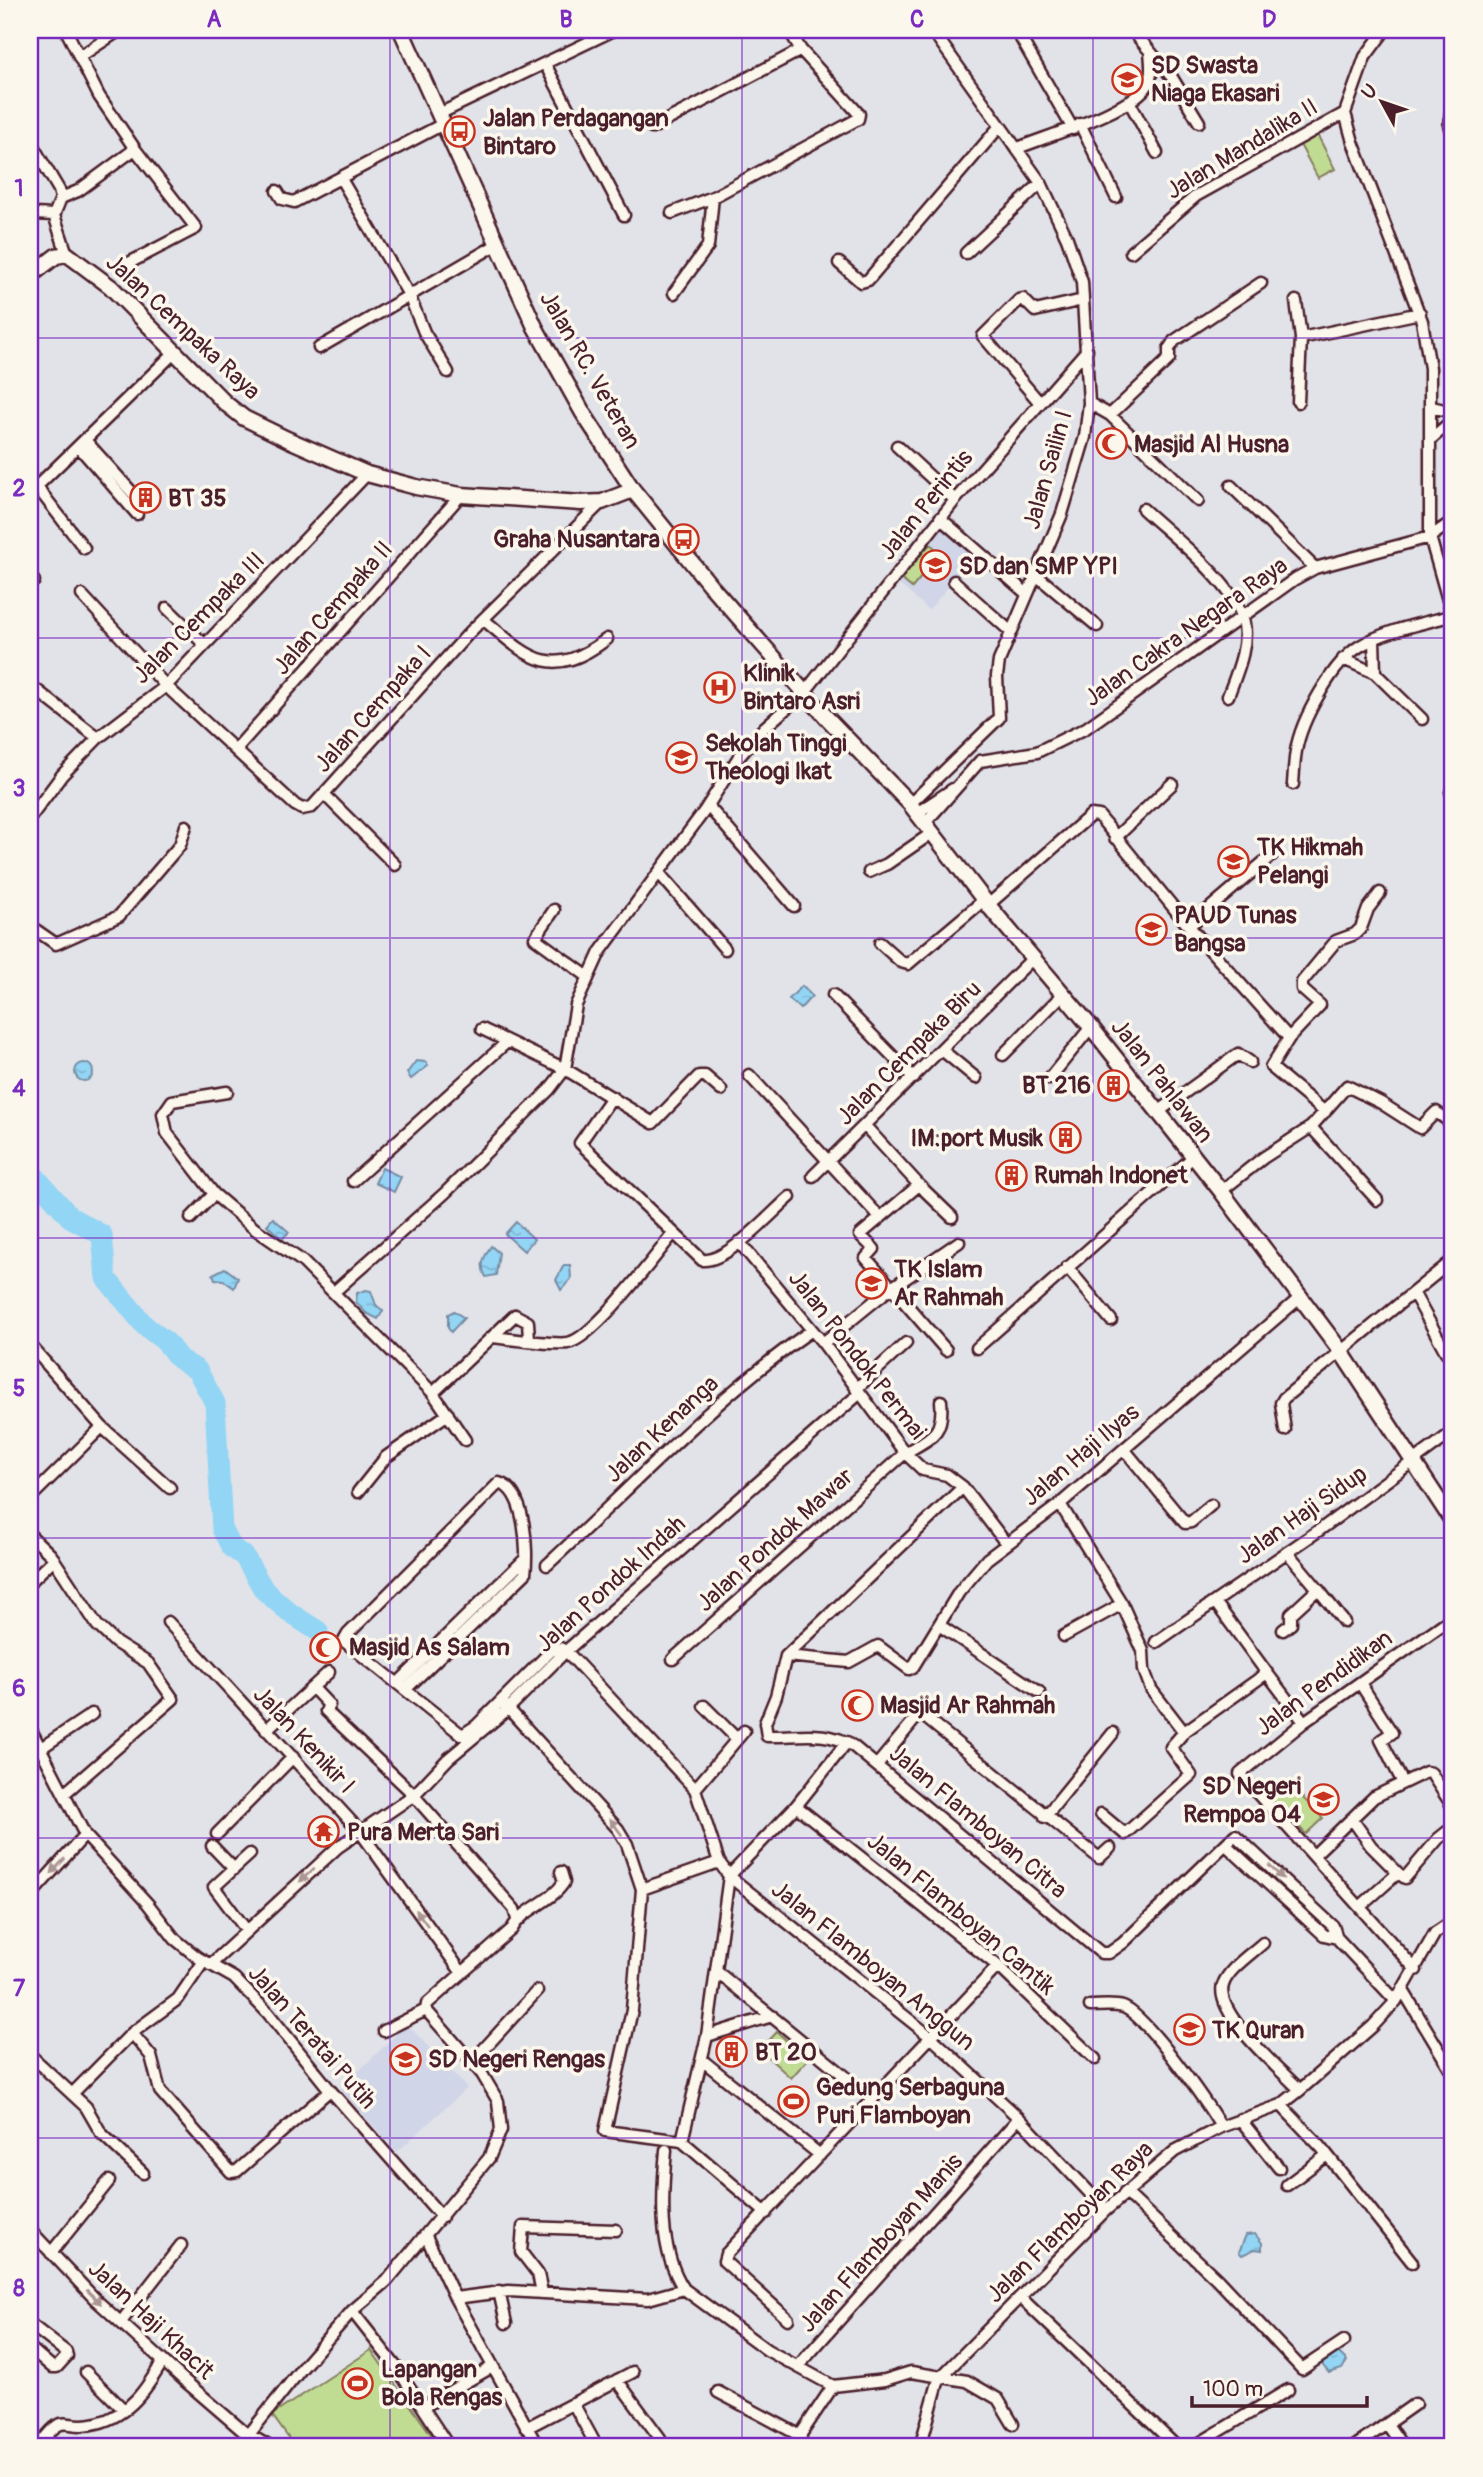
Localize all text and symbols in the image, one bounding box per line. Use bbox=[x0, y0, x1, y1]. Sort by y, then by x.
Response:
text: A bbox=[207, 5, 222, 34]
text: B bbox=[559, 5, 573, 34]
text: C bbox=[910, 5, 924, 34]
text: D bbox=[1262, 5, 1276, 34]
place label: SD Swasta Niaga Ekasari bbox=[1151, 51, 1279, 108]
school or university icon: SD Swasta Niaga Ekasari bbox=[1111, 62, 1145, 96]
north arrow bbox=[1346, 66, 1416, 136]
text: U bbox=[1357, 79, 1383, 104]
street label: Jalan Mandalika II bbox=[1161, 92, 1323, 206]
place label: Jalan Perdagangan Bintaro bbox=[483, 104, 669, 161]
bus stop icon: Jalan Perdagangan Bintaro bbox=[443, 115, 477, 149]
text: 1 bbox=[15, 174, 24, 203]
street label: Jalan Cempaka Raya bbox=[100, 248, 266, 406]
street label: Jalan RC. Veteran bbox=[533, 286, 647, 454]
street label: Jalan Sailin I bbox=[1017, 407, 1079, 533]
mosque icon: Masjid Al Husna bbox=[1094, 427, 1128, 461]
place label: Masjid Al Husna bbox=[1134, 430, 1289, 459]
street label: Jalan Perintis bbox=[873, 444, 979, 566]
text: 2 bbox=[13, 474, 26, 503]
building icon: BT 35 bbox=[128, 481, 162, 515]
place label: BT 35 bbox=[168, 484, 227, 513]
bus stop icon: Graha Nusantara bbox=[666, 522, 700, 556]
place label: Graha Nusantara bbox=[493, 525, 660, 554]
street label: Jalan Cempaka II bbox=[267, 535, 399, 681]
street label: Jalan Cempaka III bbox=[127, 546, 271, 690]
school or university icon: SD dan SMP YPI bbox=[919, 549, 953, 583]
street label: Jalan Cakra Negara Raya bbox=[1079, 551, 1293, 713]
place label: SD dan SMP YPI bbox=[959, 552, 1118, 581]
street label: Jalan Cempaka I bbox=[308, 639, 438, 779]
place label: Klinik Bintaro Asri bbox=[743, 659, 860, 716]
hospital icon: Klinik Bintaro Asri bbox=[703, 670, 737, 704]
place label: Sekolah Tinggi Theologi Ikat bbox=[704, 729, 846, 786]
school or university icon: Sekolah Tinggi Theologi Ikat bbox=[665, 740, 699, 774]
text: 3 bbox=[13, 774, 25, 803]
place label: TK Hikmah Pelangi bbox=[1256, 833, 1363, 890]
school or university icon: TK Hikmah Pelangi bbox=[1217, 844, 1251, 878]
place label: PAUD Tunas Bangsa bbox=[1174, 901, 1297, 958]
school or university icon: PAUD Tunas Bangsa bbox=[1134, 912, 1168, 946]
street label: Jalan Cempaka Biru bbox=[831, 975, 987, 1131]
street label: Jalan Pahlawan bbox=[1105, 1013, 1219, 1149]
building icon: BT 216 bbox=[1097, 1068, 1131, 1102]
place label: BT 216 bbox=[1022, 1071, 1091, 1100]
text: 4 bbox=[12, 1074, 26, 1103]
building icon: IM:port Musik bbox=[1049, 1121, 1083, 1155]
place label: IM:port Musik bbox=[911, 1124, 1044, 1153]
building icon: Rumah Indonet bbox=[994, 1158, 1028, 1192]
place label: Rumah Indonet bbox=[1034, 1161, 1189, 1190]
place label: TK Islam Ar Rahmah bbox=[893, 1255, 1003, 1312]
street label: Jalan Pondok Permai bbox=[782, 1265, 932, 1445]
school or university icon: TK Islam Ar Rahmah bbox=[854, 1266, 888, 1300]
street label: Jalan Kenanga bbox=[599, 1369, 725, 1489]
text: 5 bbox=[13, 1374, 25, 1403]
street label: Jalan Haji Ilyas bbox=[1017, 1398, 1146, 1512]
street label: Jalan Haji Sidup bbox=[1231, 1459, 1373, 1571]
street label: Jalan Pondok Mawar bbox=[691, 1462, 860, 1618]
street label: Jalan Pondok Indah bbox=[530, 1509, 692, 1659]
street label: Jalan Pendidikan bbox=[1250, 1624, 1398, 1742]
mosque icon: Masjid As Salam bbox=[309, 1630, 343, 1664]
place label: Masjid As Salam bbox=[349, 1633, 510, 1662]
text: 6 bbox=[12, 1674, 26, 1703]
street label: Jalan Kenikir I bbox=[247, 1680, 361, 1800]
mosque icon: Masjid Ar Rahmah bbox=[840, 1688, 874, 1722]
place label: Masjid Ar Rahmah bbox=[880, 1691, 1055, 1720]
street label: Jalan Flamboyan Citra bbox=[883, 1739, 1073, 1905]
place label: SD Negeri Rempoa 04 bbox=[1183, 1772, 1301, 1829]
school or university icon: SD Negeri Rempoa 04 bbox=[1307, 1783, 1341, 1817]
temple icon: Pura Merta Sari bbox=[307, 1815, 341, 1849]
place label: Pura Merta Sari bbox=[347, 1818, 499, 1847]
one-way arrow bbox=[609, 1818, 623, 1836]
street label: Jalan Flamboyan Cantik bbox=[861, 1827, 1061, 2001]
one-way arrow bbox=[50, 1857, 66, 1874]
one-way arrow bbox=[1267, 1864, 1284, 1880]
one-way arrow bbox=[299, 1867, 316, 1882]
street label: Jalan Flamboyan Anggun bbox=[765, 1875, 981, 2057]
one-way arrow bbox=[415, 1909, 429, 1927]
street label: Jalan Teratai Putih bbox=[242, 1959, 382, 2115]
text: 7 bbox=[13, 1974, 26, 2003]
school or university icon: TK Quran bbox=[1172, 2013, 1206, 2047]
place label: TK Quran bbox=[1211, 2016, 1304, 2045]
building icon: BT 20 bbox=[715, 2035, 749, 2069]
place label: BT 20 bbox=[755, 2038, 817, 2067]
school or university icon: SD Negeri Rengas bbox=[388, 2042, 422, 2076]
place label: SD Negeri Rengas bbox=[428, 2045, 605, 2074]
place label: Gedung Serbaguna Puri Flamboyan bbox=[816, 2073, 1005, 2130]
sports icon: Gedung Serbaguna Puri Flamboyan bbox=[776, 2084, 810, 2118]
street label: Jalan Flamboyan Raya bbox=[980, 2135, 1160, 2309]
street label: Jalan Flamboyan Manis bbox=[793, 2147, 969, 2338]
street label: Jalan Haji Khacit bbox=[82, 2254, 220, 2386]
text: 8 bbox=[13, 2274, 25, 2303]
one-way arrow bbox=[86, 2289, 102, 2305]
place label: Lapangan Bola Rengas bbox=[381, 2355, 503, 2412]
scale bar bbox=[1192, 2365, 1368, 2409]
sports icon: Lapangan Bola Rengas bbox=[341, 2366, 375, 2400]
text: 100 m bbox=[1203, 2376, 1263, 2403]

